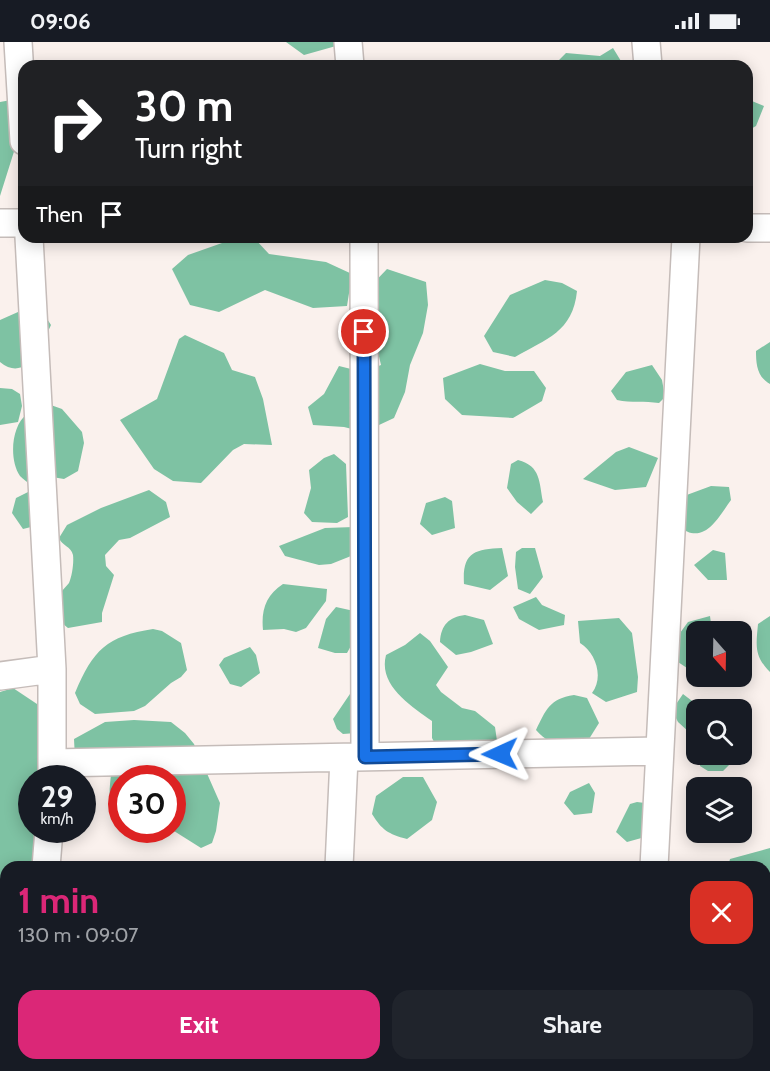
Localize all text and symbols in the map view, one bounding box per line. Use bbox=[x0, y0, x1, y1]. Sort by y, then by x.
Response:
text: 09:06 bbox=[30, 8, 91, 35]
text: 30 m bbox=[135, 80, 233, 132]
icon: right bbox=[36, 84, 114, 162]
text: Turn right bbox=[135, 132, 242, 165]
icon: arrive bbox=[95, 198, 128, 231]
text: Then bbox=[36, 201, 83, 228]
pin bbox=[338, 306, 389, 357]
icon: arrive bbox=[347, 315, 380, 348]
north arrow bbox=[686, 621, 752, 687]
map controls bbox=[686, 621, 752, 843]
button: search bbox=[686, 699, 752, 765]
position arrow bbox=[468, 722, 532, 786]
speed limit sign: 30 bbox=[108, 765, 186, 843]
button: layers bbox=[686, 777, 752, 843]
text: 29 bbox=[41, 778, 73, 815]
text: km/h bbox=[41, 810, 73, 828]
text: 1 min bbox=[18, 878, 99, 922]
button: close bbox=[690, 881, 753, 944]
text: 130 m · 09:07 bbox=[18, 923, 138, 947]
button: Exit bbox=[18, 990, 380, 1059]
button: Share bbox=[392, 990, 753, 1059]

